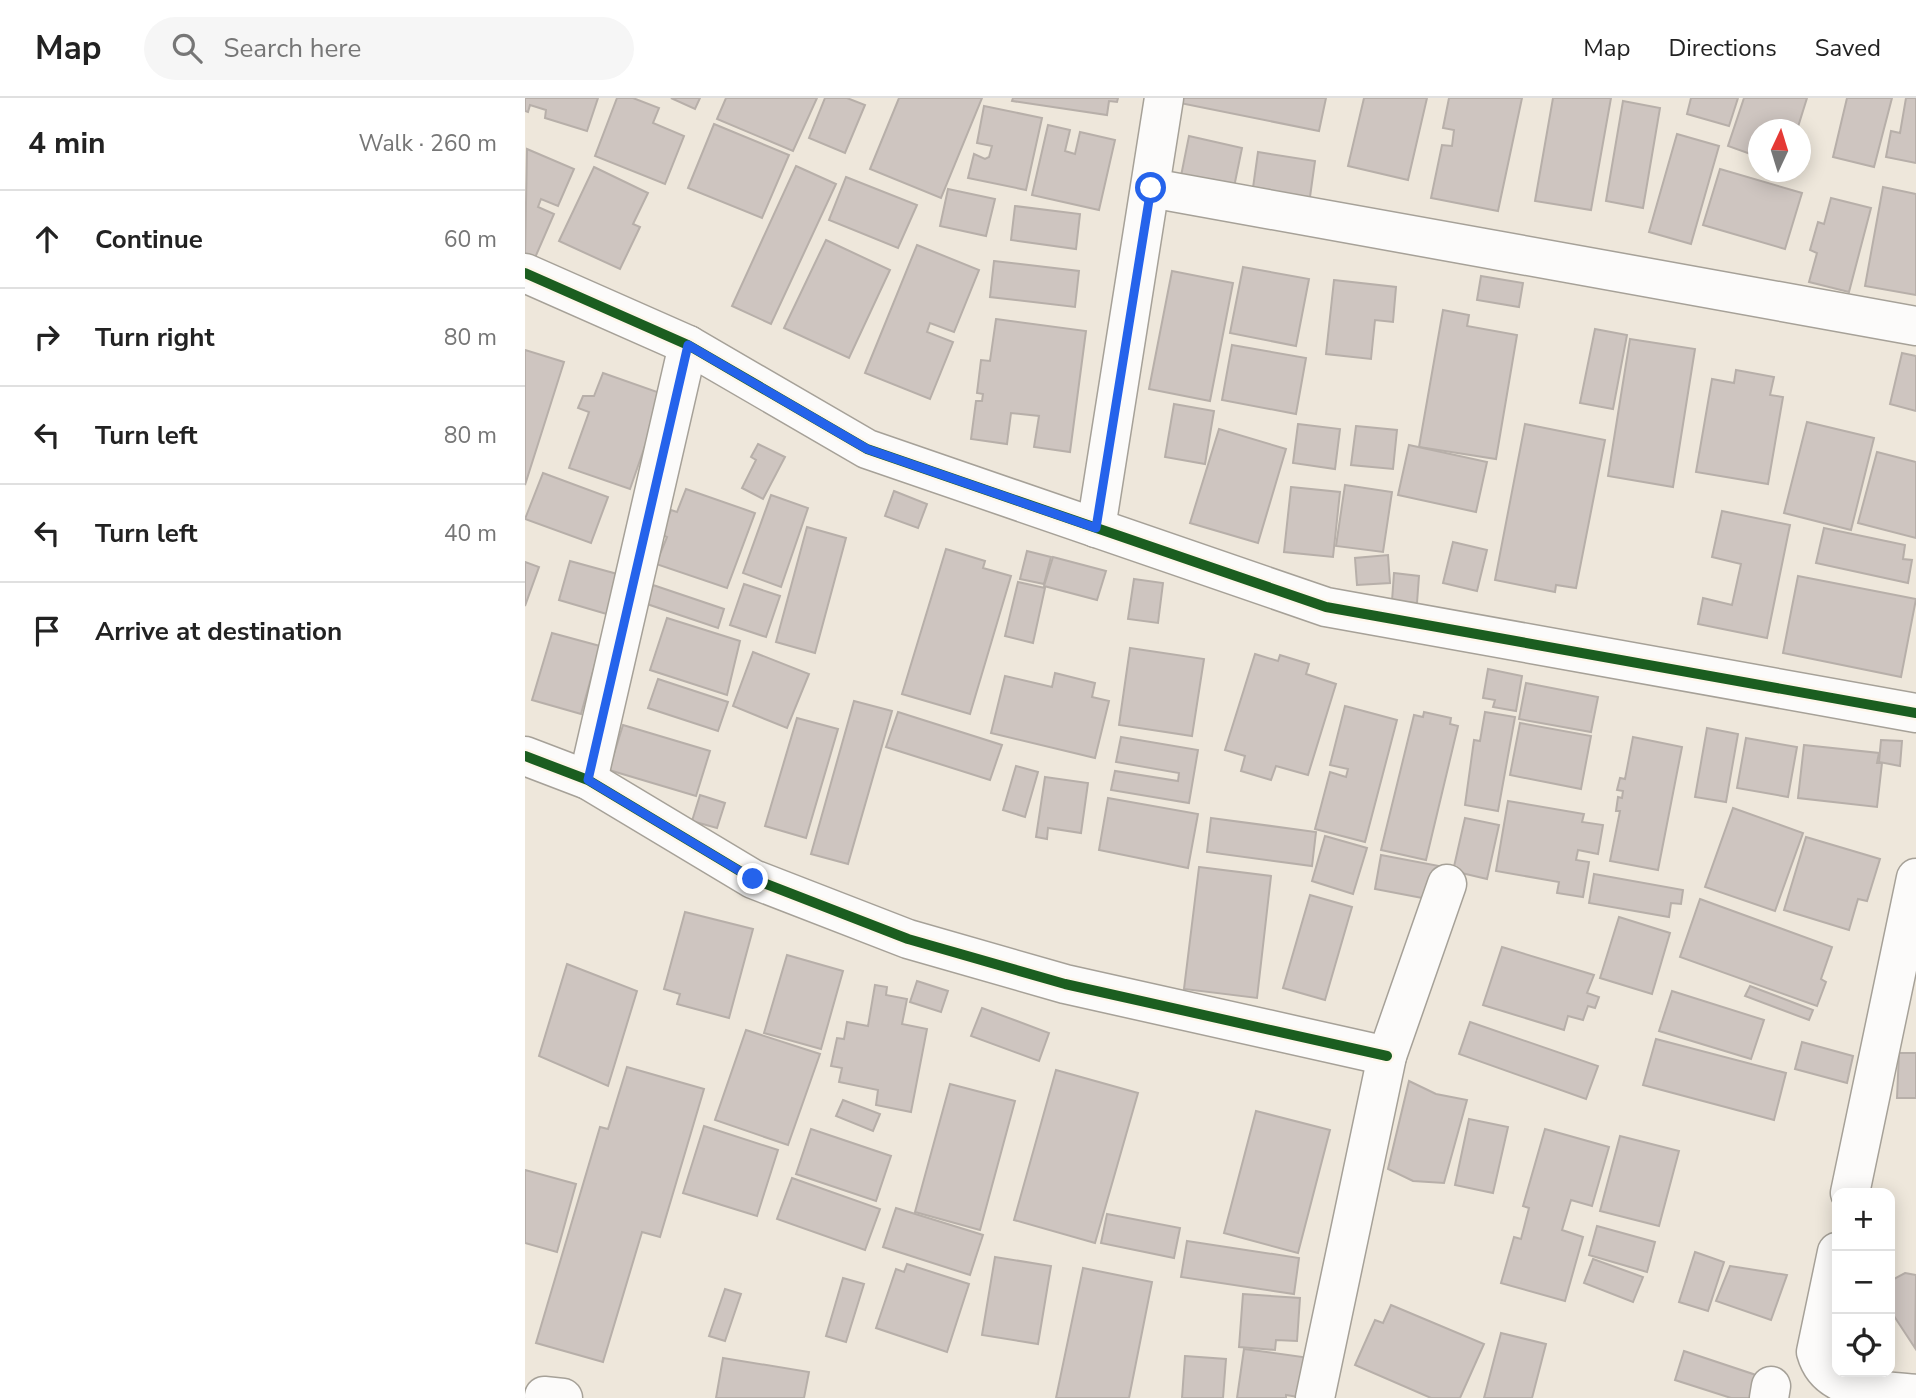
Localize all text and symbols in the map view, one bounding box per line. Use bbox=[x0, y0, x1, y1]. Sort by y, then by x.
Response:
search box bbox=[144, 17, 634, 80]
text: Map bbox=[35, 26, 102, 71]
icon: search bbox=[168, 29, 206, 67]
text: Search here bbox=[224, 31, 361, 66]
text: Map bbox=[1583, 32, 1630, 64]
text: Directions bbox=[1668, 32, 1777, 64]
text: Saved bbox=[1815, 32, 1881, 64]
north arrow bbox=[1748, 119, 1811, 182]
text: 4 min bbox=[28, 123, 106, 164]
text: Walk · 260 m bbox=[358, 128, 497, 159]
route start bbox=[1135, 172, 1166, 203]
icon: ahead bbox=[28, 220, 66, 258]
text: Continue bbox=[95, 222, 203, 257]
text: 60 m bbox=[444, 224, 497, 255]
icon: right bbox=[28, 318, 66, 356]
text: Turn right bbox=[95, 320, 214, 355]
text: 80 m bbox=[444, 322, 497, 353]
icon: left bbox=[28, 416, 66, 454]
text: Turn left bbox=[95, 418, 198, 453]
text: 80 m bbox=[444, 420, 497, 451]
icon: left bbox=[28, 514, 66, 552]
text: Turn left bbox=[95, 516, 198, 551]
text: 40 m bbox=[444, 518, 497, 549]
icon: arrive bbox=[28, 612, 66, 650]
text: Arrive at destination bbox=[95, 614, 342, 649]
route end bbox=[737, 863, 768, 894]
map controls bbox=[1832, 1188, 1895, 1377]
button: + bbox=[1832, 1188, 1895, 1251]
button: − bbox=[1832, 1251, 1895, 1314]
button: locate bbox=[1832, 1314, 1895, 1377]

